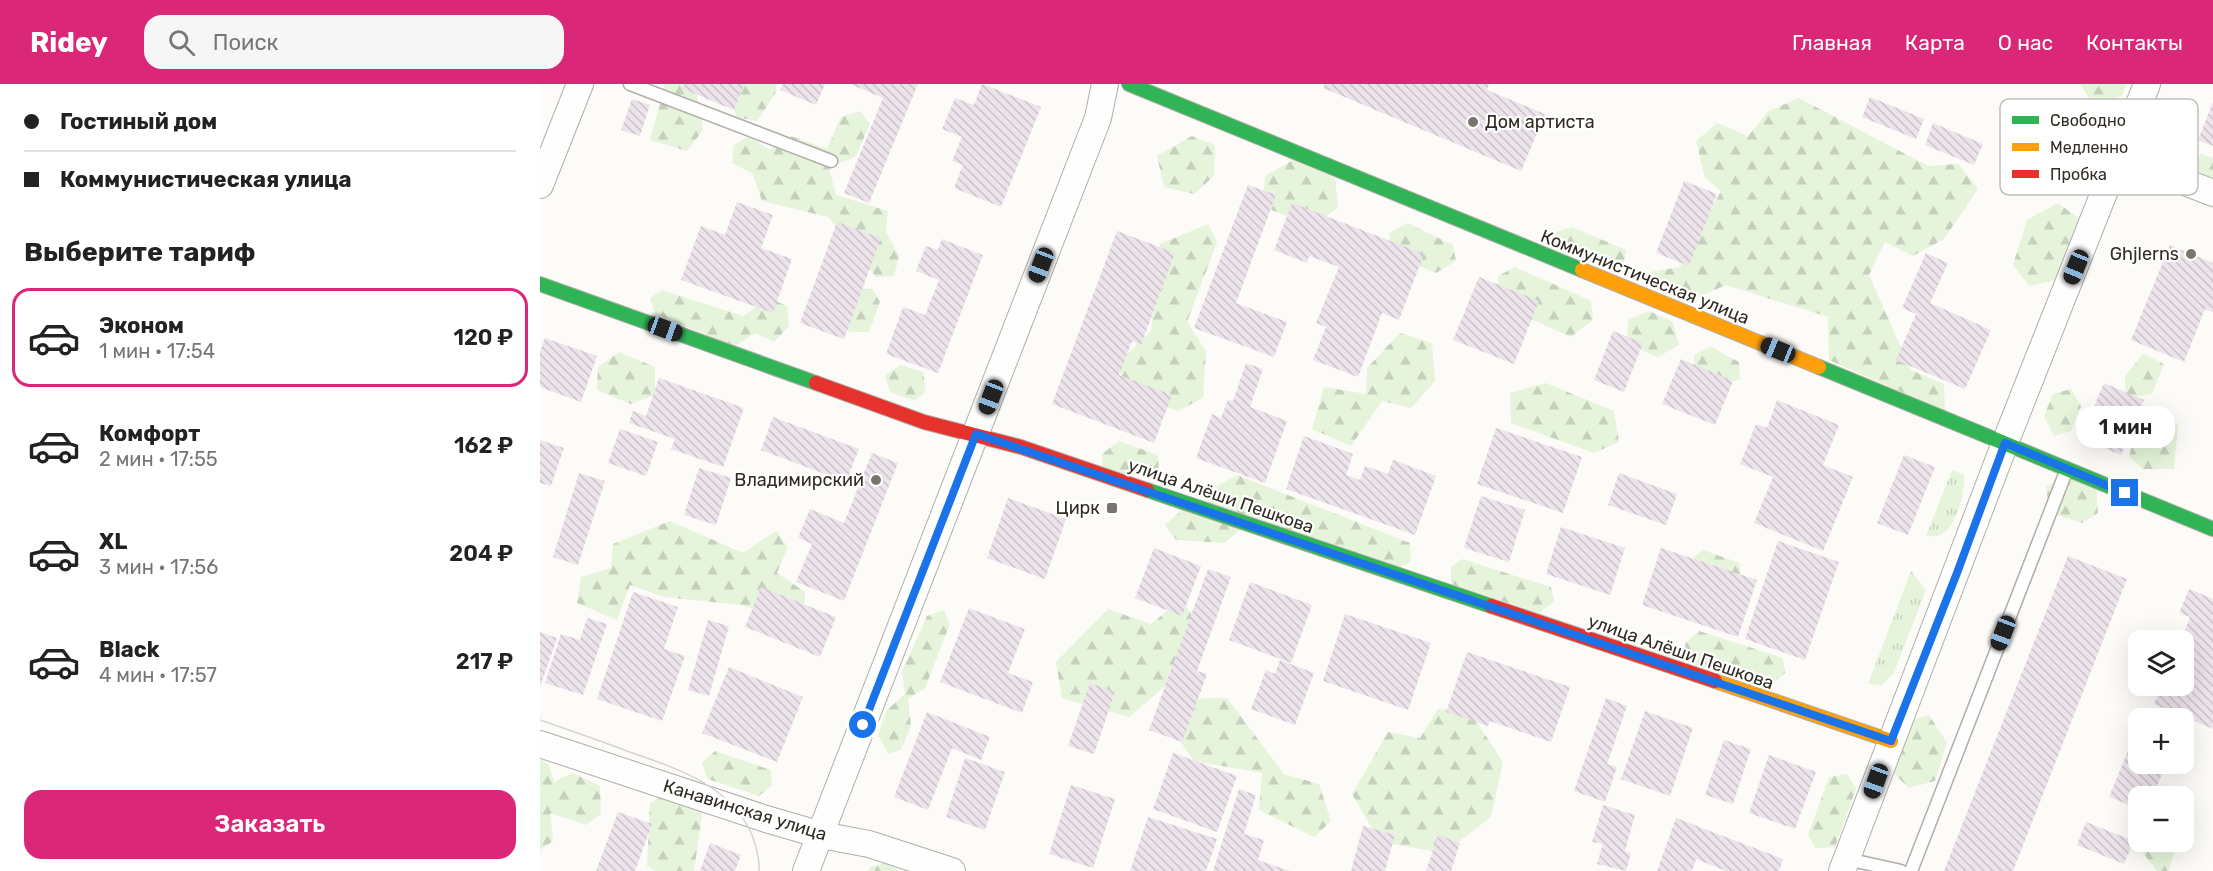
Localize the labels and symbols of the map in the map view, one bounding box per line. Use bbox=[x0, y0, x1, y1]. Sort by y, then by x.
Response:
legend bbox=[2000, 99, 2198, 195]
place label: Дом артиста bbox=[1485, 111, 1595, 133]
text: Свободно bbox=[2050, 111, 2126, 130]
marker: Дом артиста bbox=[1466, 115, 1480, 129]
text: Медленно bbox=[2050, 138, 2128, 157]
text: Пробка bbox=[2050, 165, 2107, 184]
street label: Коммунистическая улица bbox=[1537, 225, 1753, 329]
place label: Ghjlerns bbox=[2110, 243, 2179, 265]
car bbox=[1026, 245, 1056, 285]
car bbox=[2061, 247, 2091, 287]
marker: Ghjlerns bbox=[2184, 247, 2198, 261]
car bbox=[645, 314, 685, 344]
car bbox=[1758, 335, 1798, 365]
car bbox=[976, 377, 1006, 417]
callout: 1 мин bbox=[2076, 406, 2174, 448]
street label: улица Алёши Пешкова bbox=[1125, 454, 1317, 538]
place label: Владимирский bbox=[734, 469, 864, 491]
marker: Владимирский bbox=[869, 473, 883, 487]
route end bbox=[2111, 479, 2138, 506]
place label: Цирк bbox=[1055, 497, 1100, 519]
marker: Цирк bbox=[1105, 501, 1119, 515]
street label: улица Алёши Пешкова bbox=[1585, 610, 1777, 694]
car bbox=[1988, 613, 2018, 653]
route start bbox=[849, 711, 876, 738]
car bbox=[1861, 761, 1891, 801]
street label: Канавинская улица bbox=[661, 775, 829, 845]

